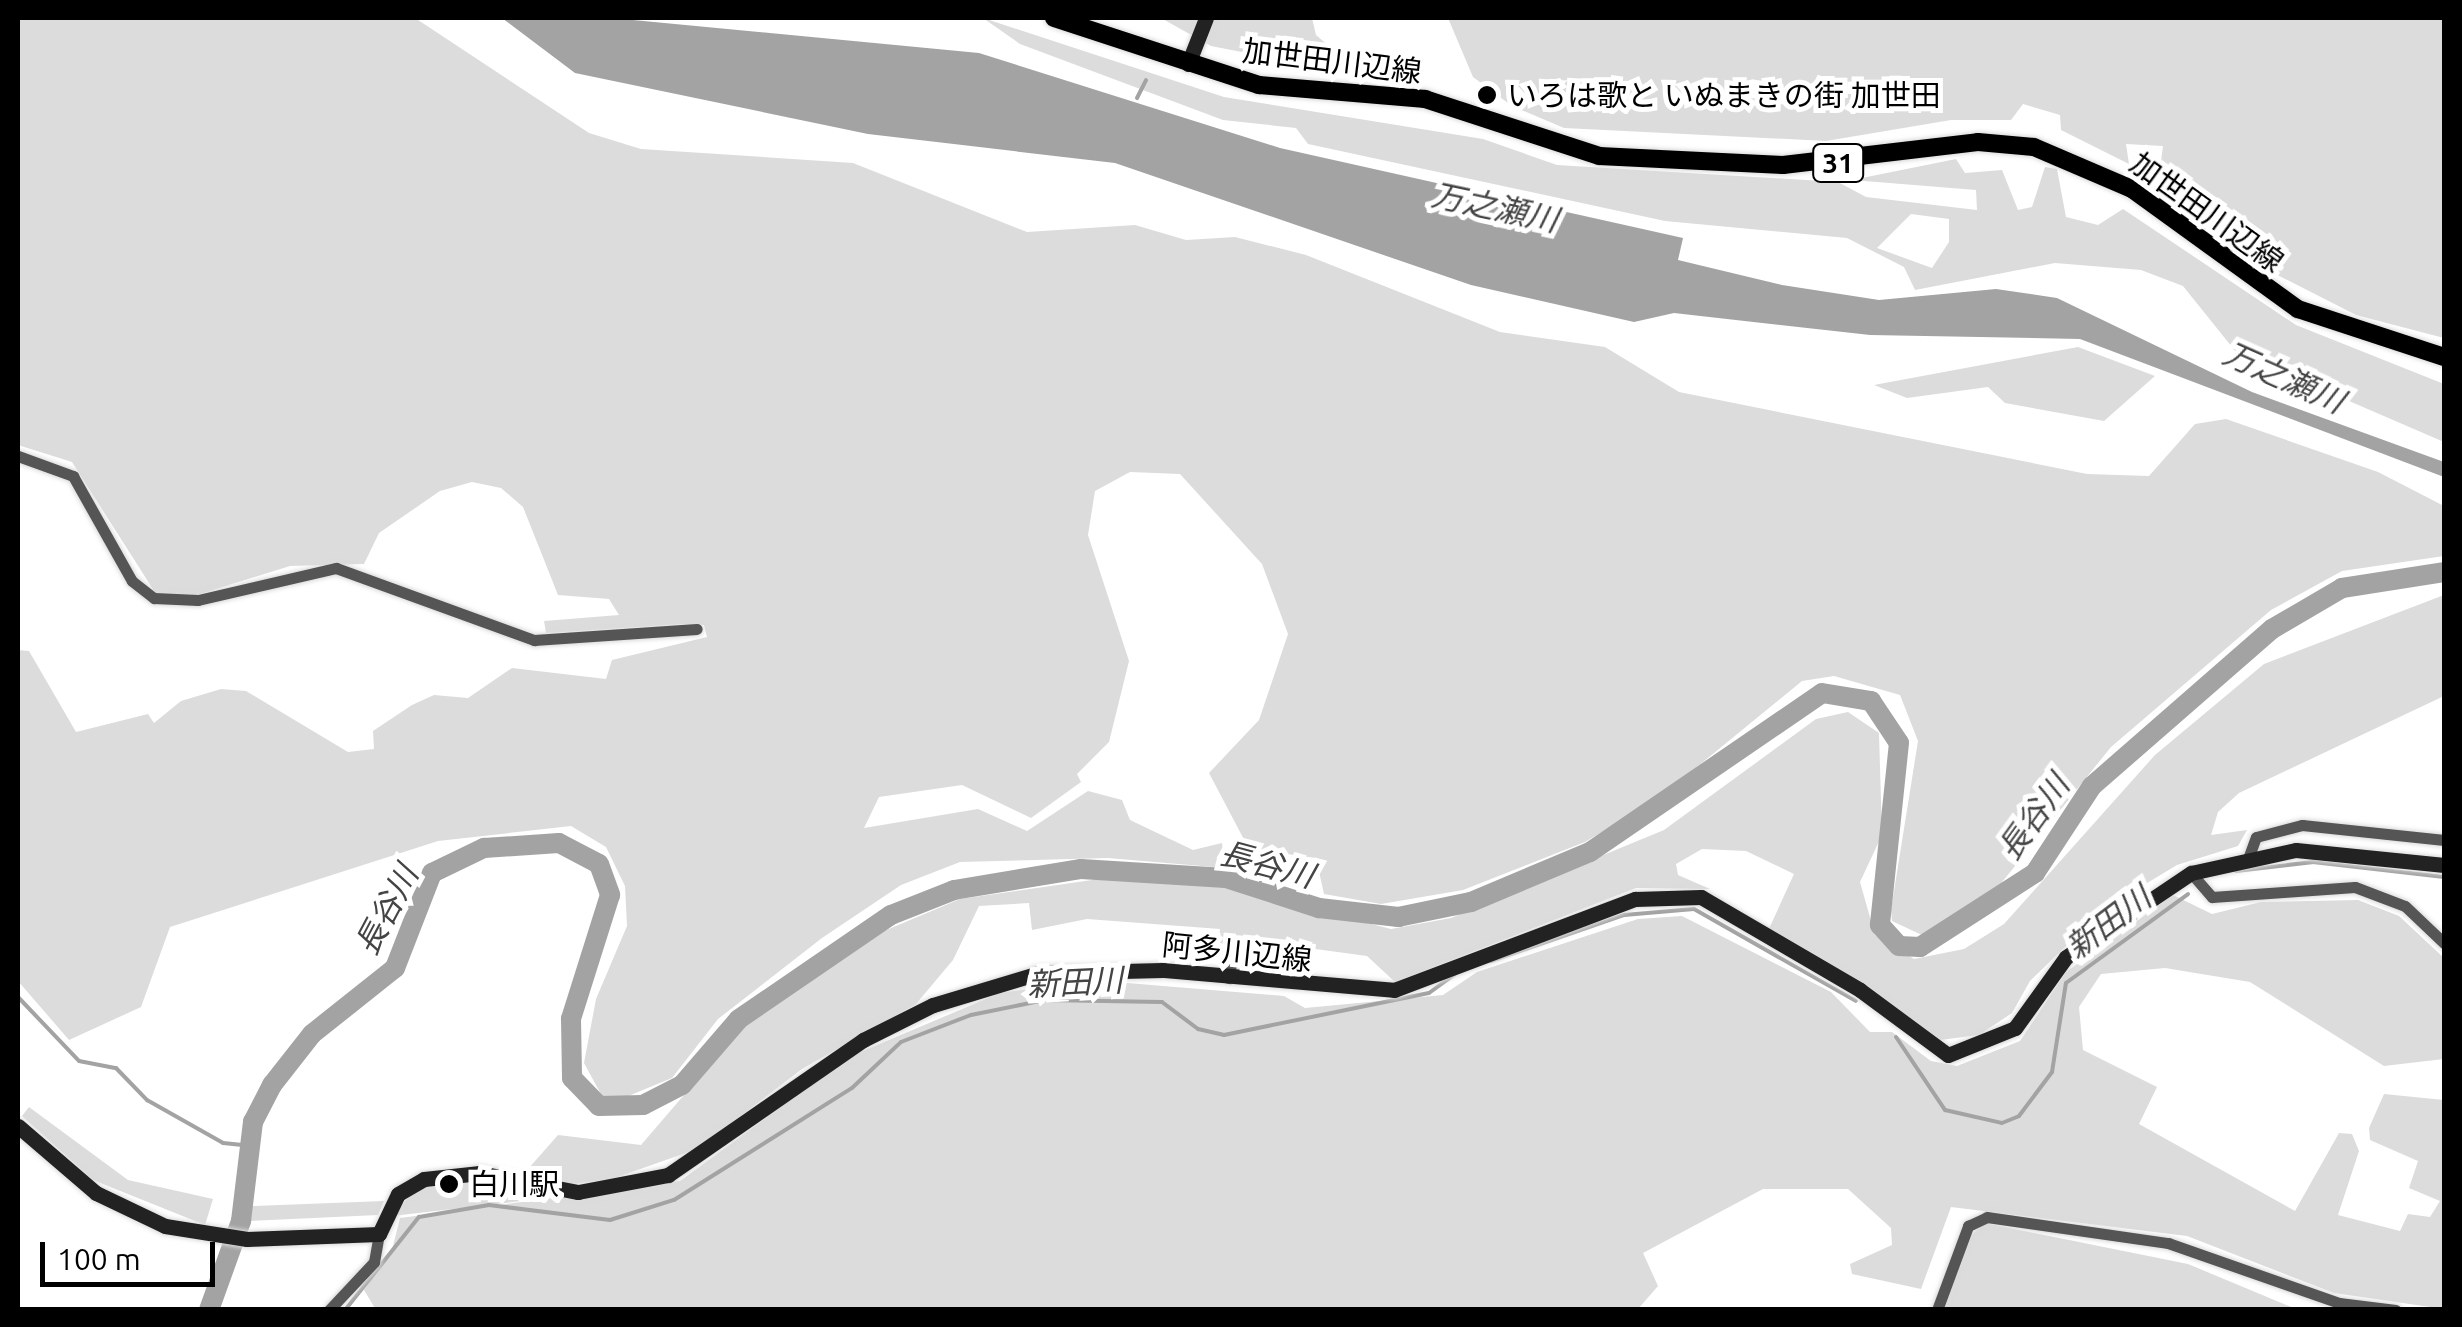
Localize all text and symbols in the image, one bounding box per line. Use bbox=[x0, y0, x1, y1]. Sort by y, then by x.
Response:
street label: 加世田川辺線 bbox=[1240, 32, 1424, 90]
place label: いろは歌と いぬまきの街 加世田 bbox=[1507, 77, 1941, 113]
marker: いろは歌と いぬまきの街 加世田 bbox=[1476, 84, 1498, 106]
road number: 31 bbox=[1810, 140, 1866, 186]
street label: 加世田川辺線 bbox=[2124, 145, 2290, 279]
water label: 万之瀬川 bbox=[1428, 175, 1562, 239]
water label: 万之瀬川 bbox=[2218, 333, 2350, 421]
water label: 長谷川 bbox=[1989, 767, 2077, 867]
water label: 長谷川 bbox=[1216, 833, 1318, 895]
water label: 長谷川 bbox=[347, 859, 425, 961]
water label: 新田川 bbox=[2058, 878, 2158, 966]
street label: 阿多川辺線 bbox=[1161, 926, 1313, 978]
water label: 新田川 bbox=[1026, 960, 1124, 1004]
place label: 白川駅 bbox=[469, 1166, 559, 1202]
marker: 白川駅 bbox=[438, 1173, 460, 1195]
scale bar bbox=[45, 1222, 220, 1284]
text: 100 m bbox=[57, 1242, 141, 1276]

